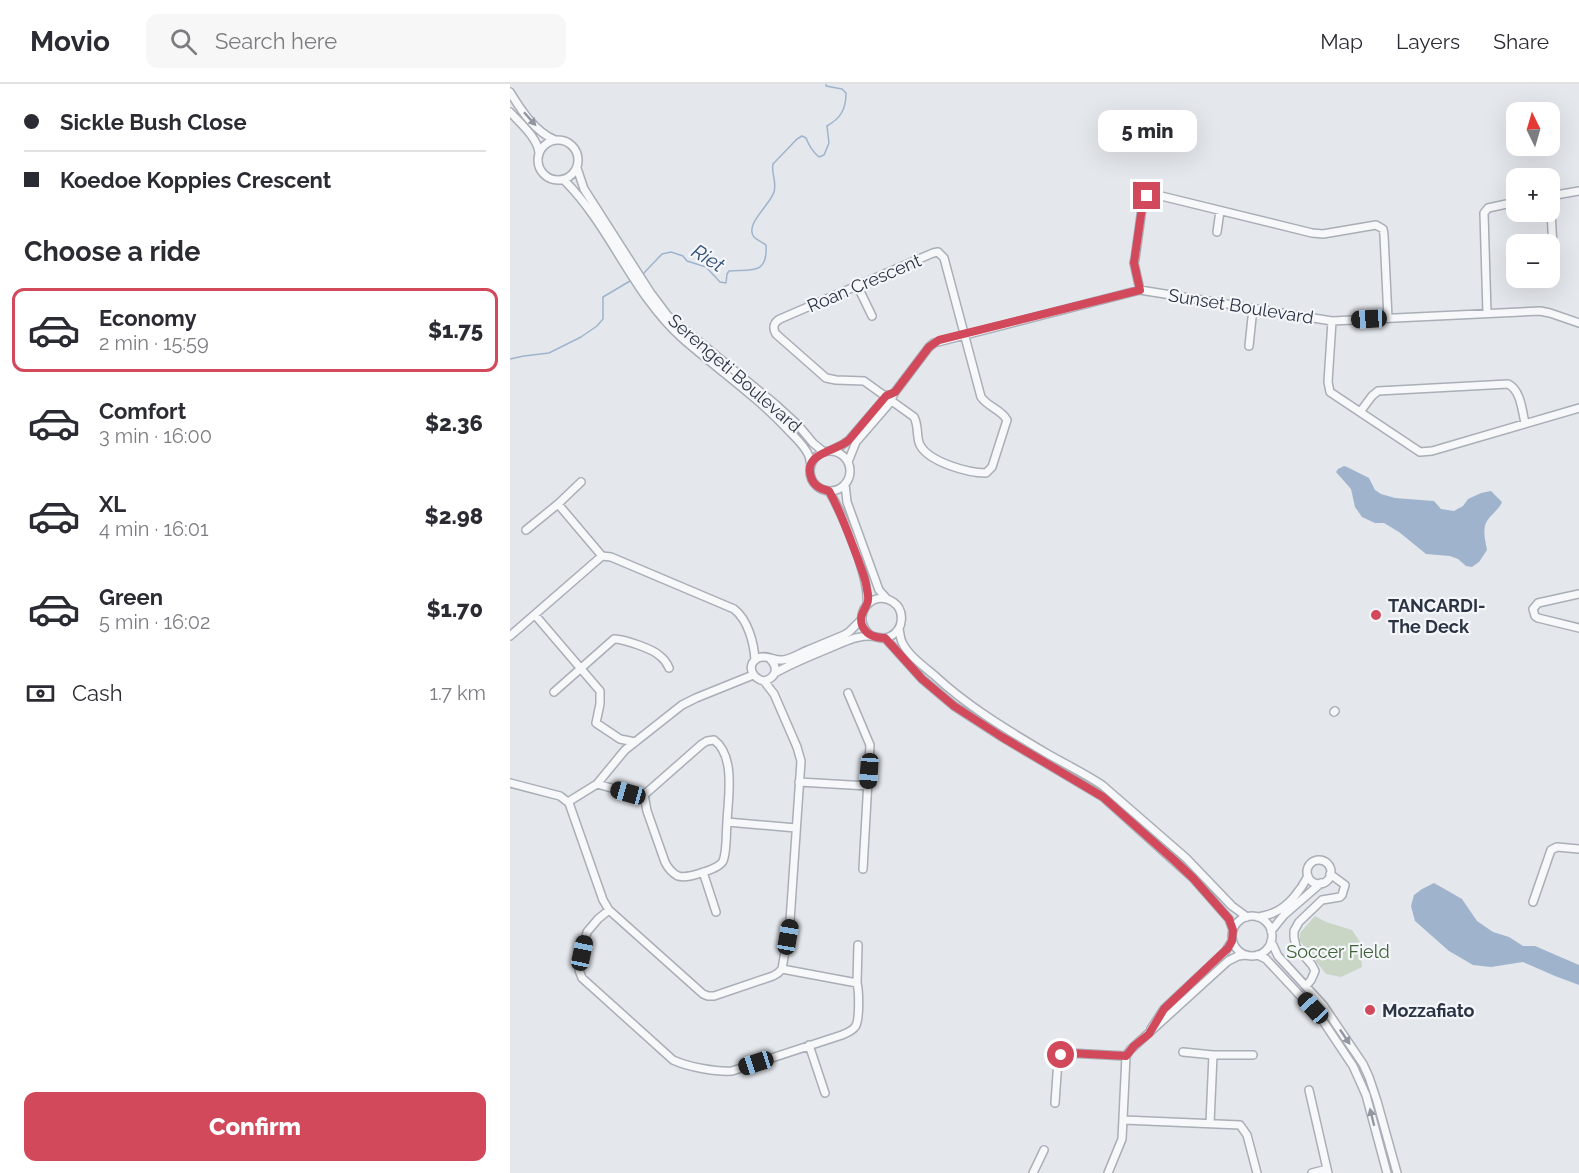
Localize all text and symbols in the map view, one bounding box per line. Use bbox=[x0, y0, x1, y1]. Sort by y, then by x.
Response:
search box bbox=[146, 14, 566, 68]
text: Movio bbox=[30, 25, 110, 58]
icon: search bbox=[167, 25, 200, 58]
text: Search here bbox=[215, 28, 337, 54]
text: Map bbox=[1320, 29, 1363, 54]
text: Layers bbox=[1396, 29, 1460, 54]
text: Share bbox=[1493, 29, 1549, 54]
north arrow bbox=[1506, 102, 1560, 156]
map controls bbox=[1506, 102, 1560, 288]
text: Sickle Bush Close bbox=[60, 109, 247, 135]
callout: 5 min bbox=[1098, 109, 1196, 151]
one-way arrow bbox=[523, 111, 536, 126]
text: 5 min bbox=[1121, 119, 1174, 143]
text: Koedoe Koppies Crescent bbox=[60, 167, 331, 193]
button: + bbox=[1506, 168, 1560, 222]
route end bbox=[1133, 182, 1160, 209]
button: − bbox=[1506, 234, 1560, 288]
text: Choose a ride bbox=[24, 236, 200, 267]
water label: Riet bbox=[687, 239, 729, 277]
street label: Roan Crescent bbox=[804, 250, 924, 316]
street label: Sunset Boulevard bbox=[1167, 284, 1315, 328]
icon: car bbox=[27, 303, 81, 357]
text: Economy bbox=[99, 305, 197, 331]
street label: Serengeti Boulevard bbox=[664, 309, 806, 437]
car bbox=[1351, 309, 1387, 329]
text: $1.75 bbox=[428, 317, 483, 343]
text: 2 min · 15:59 bbox=[99, 331, 209, 355]
icon: car bbox=[27, 396, 81, 450]
text: Comfort bbox=[99, 398, 186, 424]
text: $2.36 bbox=[425, 410, 483, 436]
text: 3 min · 16:00 bbox=[99, 424, 212, 448]
icon: car bbox=[27, 489, 81, 543]
text: XL bbox=[99, 491, 126, 517]
text: $2.98 bbox=[425, 503, 483, 529]
text: 4 min · 16:01 bbox=[99, 517, 209, 541]
icon: car bbox=[27, 582, 81, 636]
text: Green bbox=[99, 584, 163, 610]
place label: TANCARDI- The Deck bbox=[1388, 595, 1486, 637]
text: $1.70 bbox=[426, 596, 483, 622]
marker: TANCARDI- The Deck bbox=[1369, 608, 1383, 622]
text: 5 min · 16:02 bbox=[99, 610, 210, 634]
icon: cash bbox=[24, 677, 57, 710]
text: Cash bbox=[72, 680, 123, 706]
text: 1.7 km bbox=[429, 681, 486, 705]
car bbox=[859, 752, 879, 790]
car bbox=[608, 779, 648, 807]
car bbox=[776, 918, 800, 956]
car bbox=[569, 934, 595, 972]
park label: Soccer Field bbox=[1286, 941, 1390, 962]
car bbox=[1294, 989, 1332, 1027]
place label: Mozzafiato bbox=[1382, 1000, 1474, 1021]
marker: Mozzafiato bbox=[1363, 1003, 1377, 1017]
one-way arrow bbox=[1339, 1028, 1351, 1044]
route start bbox=[1047, 1041, 1074, 1068]
car bbox=[736, 1049, 776, 1077]
button: Confirm bbox=[24, 1092, 486, 1161]
one-way arrow bbox=[1366, 1107, 1376, 1126]

